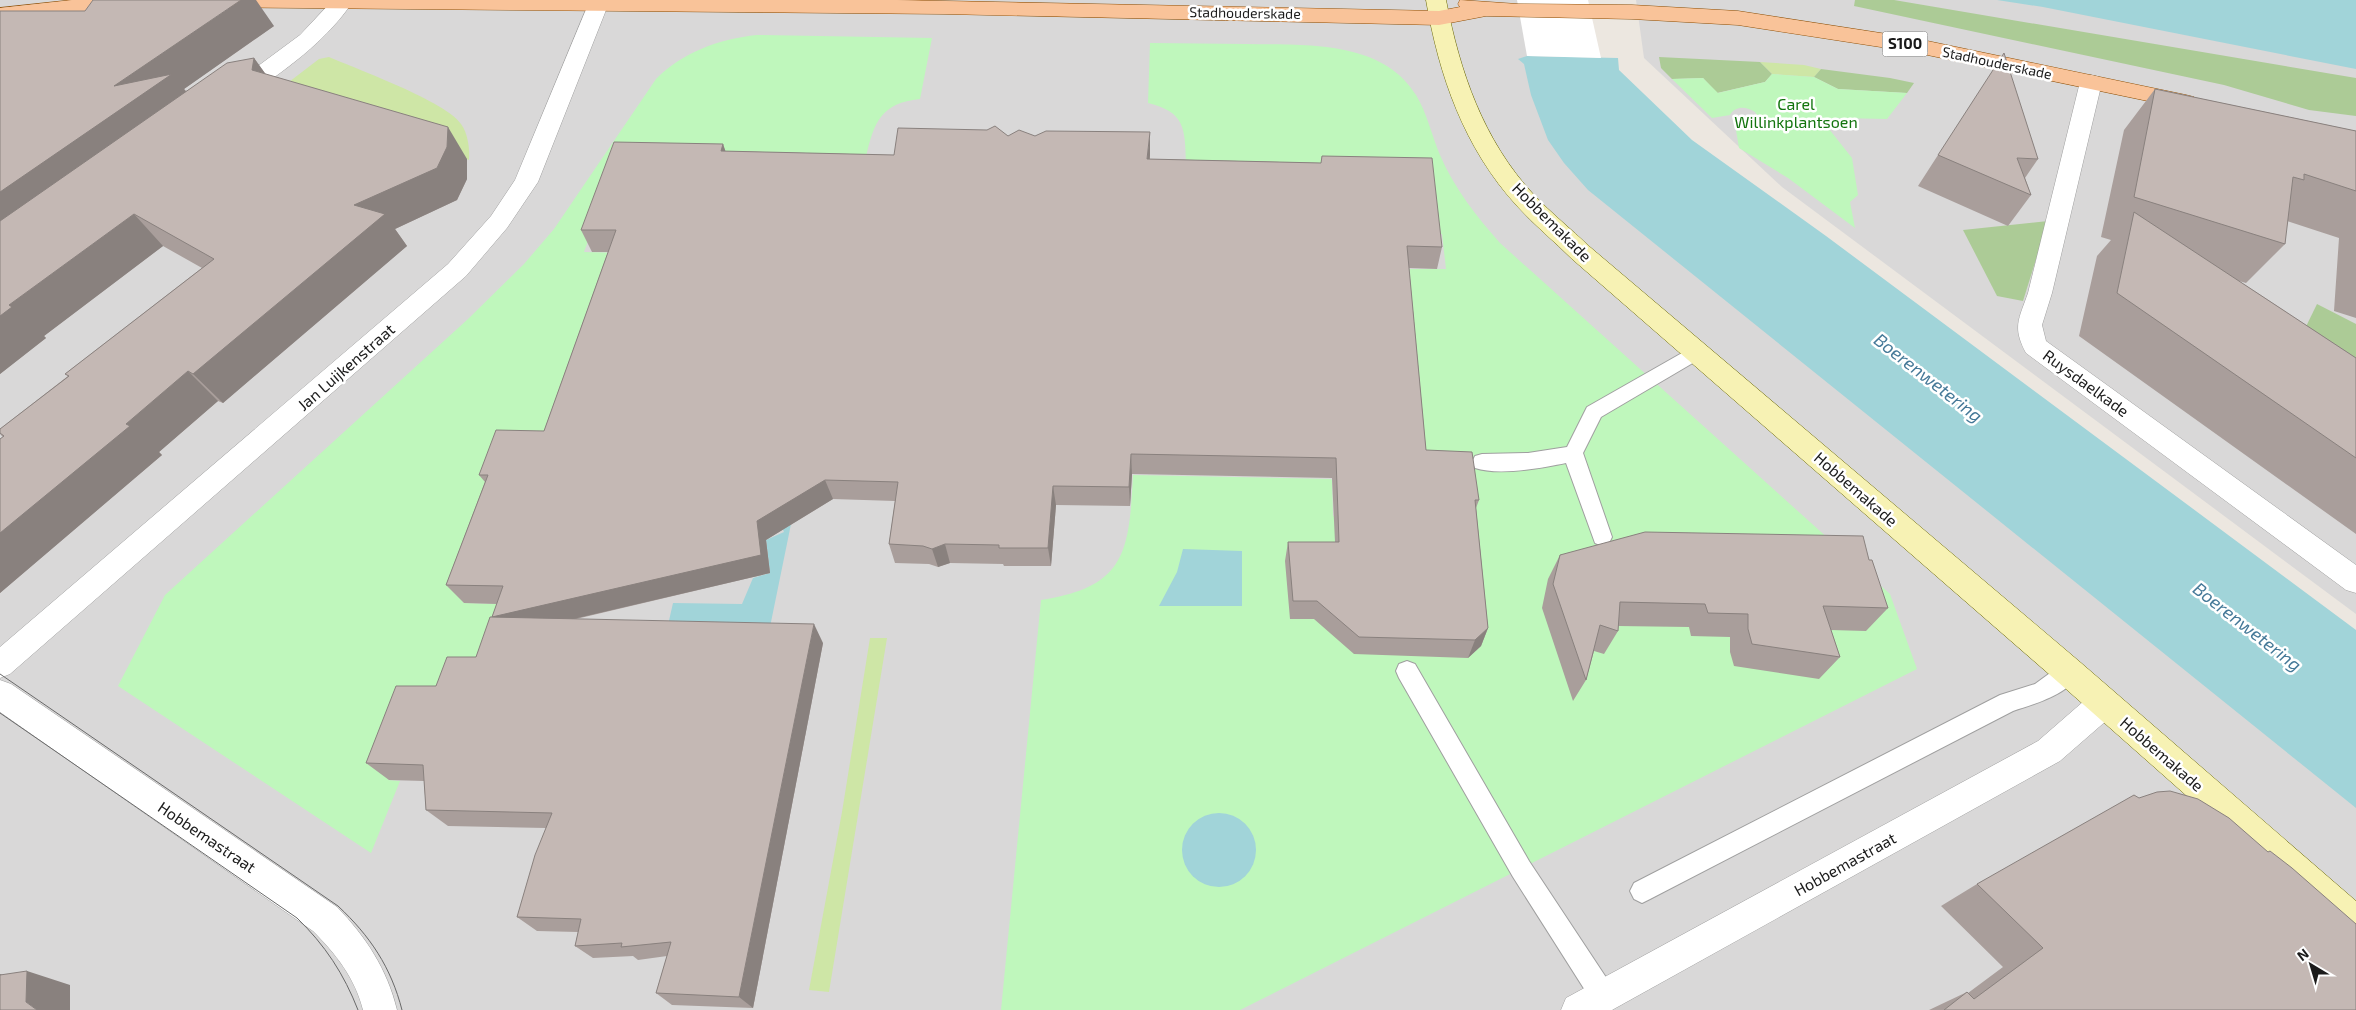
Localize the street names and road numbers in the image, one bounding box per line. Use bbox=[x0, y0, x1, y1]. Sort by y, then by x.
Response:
street label: Stadhouderskade bbox=[1189, 3, 1301, 22]
road number: S100 bbox=[1882, 32, 1928, 56]
street label: Stadhouderskade bbox=[1941, 43, 2053, 82]
street label: Hobbemakade bbox=[1509, 178, 1596, 265]
street label: Jan Luijkenstraat bbox=[293, 319, 399, 415]
street label: Ruysdaelkade bbox=[2040, 345, 2133, 420]
street label: Hobbemakade bbox=[1811, 447, 1902, 530]
street label: Hobbemakade bbox=[2117, 712, 2208, 795]
street label: Hobbemastraat bbox=[155, 797, 260, 876]
street label: Hobbemastraat bbox=[1790, 828, 1899, 899]

